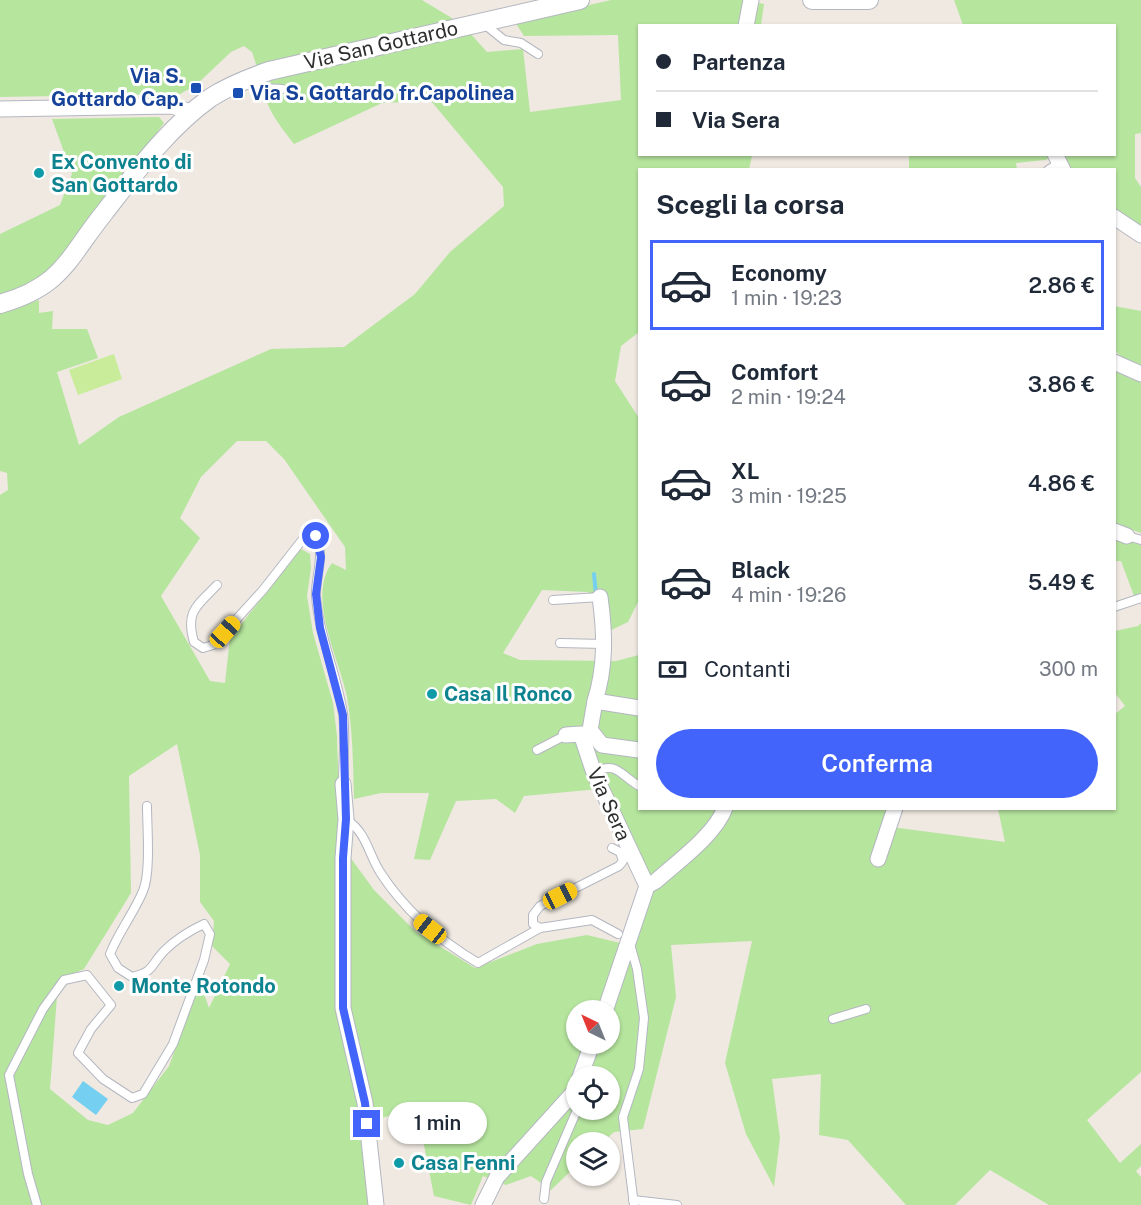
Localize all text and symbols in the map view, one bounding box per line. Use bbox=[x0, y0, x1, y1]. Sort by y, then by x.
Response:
street label: Via San Gottardo bbox=[302, 16, 460, 74]
text: Partenza bbox=[692, 49, 786, 75]
place label: Via S. Gottardo Cap. bbox=[51, 64, 184, 111]
marker: Via S. Gottardo Cap. bbox=[189, 81, 203, 95]
place label: Via S. Gottardo fr.Capolinea bbox=[250, 81, 514, 105]
marker: Via S. Gottardo fr.Capolinea bbox=[231, 86, 245, 100]
text: Via Sera bbox=[692, 107, 780, 133]
place label: Ex Convento di San Gottardo bbox=[51, 150, 192, 197]
marker: Ex Convento di San Gottardo bbox=[32, 166, 46, 180]
text: Scegli la corsa bbox=[656, 188, 845, 220]
icon: car bbox=[659, 258, 713, 312]
text: Economy bbox=[731, 260, 827, 286]
text: 2.86 € bbox=[1028, 272, 1095, 298]
text: 1 min · 19:23 bbox=[731, 286, 842, 310]
icon: car bbox=[659, 357, 713, 411]
text: Comfort bbox=[731, 359, 818, 385]
text: 3.86 € bbox=[1028, 371, 1095, 397]
text: 2 min · 19:24 bbox=[731, 385, 846, 409]
icon: car bbox=[659, 456, 713, 510]
text: XL bbox=[731, 458, 759, 484]
text: 4.86 € bbox=[1028, 470, 1095, 496]
text: 3 min · 19:25 bbox=[731, 484, 847, 508]
route start bbox=[302, 522, 329, 549]
icon: car bbox=[659, 555, 713, 609]
text: Black bbox=[731, 557, 790, 583]
text: 5.49 € bbox=[1028, 569, 1095, 595]
text: 4 min · 19:26 bbox=[731, 583, 846, 607]
car bbox=[206, 613, 244, 651]
icon: cash bbox=[656, 653, 689, 686]
text: Contanti bbox=[704, 656, 791, 682]
text: 300 m bbox=[1039, 657, 1098, 681]
place label: Casa Il Ronco bbox=[444, 682, 572, 706]
marker: Casa Il Ronco bbox=[425, 687, 439, 701]
button: Conferma bbox=[656, 729, 1098, 798]
street label: Via Sera bbox=[582, 764, 636, 844]
car bbox=[540, 880, 580, 912]
car bbox=[410, 911, 450, 947]
place label: Monte Rotondo bbox=[131, 974, 276, 998]
marker: Monte Rotondo bbox=[112, 979, 126, 993]
north arrow bbox=[566, 1000, 620, 1054]
map controls bbox=[566, 1000, 620, 1186]
button: locate bbox=[566, 1066, 620, 1120]
callout: 1 min bbox=[388, 1103, 487, 1145]
route end bbox=[353, 1110, 380, 1137]
text: 1 min bbox=[414, 1111, 461, 1135]
button: layers bbox=[566, 1132, 620, 1186]
place label: Casa Fenni bbox=[411, 1151, 515, 1175]
marker: Casa Fenni bbox=[392, 1156, 406, 1170]

